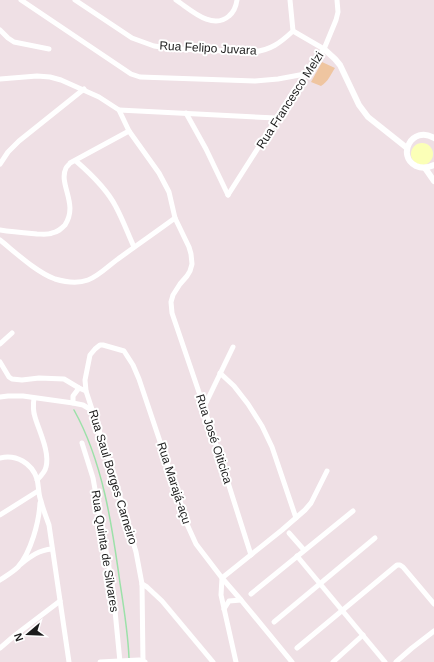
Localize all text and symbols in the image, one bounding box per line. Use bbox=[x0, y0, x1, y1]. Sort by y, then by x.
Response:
street label: Rua Felipo Juvara bbox=[159, 38, 257, 58]
street label: Rua Francesco Melzi bbox=[253, 49, 327, 151]
street label: Rua José Oiticica bbox=[193, 392, 235, 486]
street label: Rua Saul Borges Carneiro bbox=[86, 408, 140, 546]
street label: Rua Marajá-açu bbox=[154, 440, 194, 526]
street label: Rua Quinta de Silvares bbox=[88, 489, 122, 613]
north arrow bbox=[8, 614, 48, 654]
text: N bbox=[12, 631, 26, 643]

